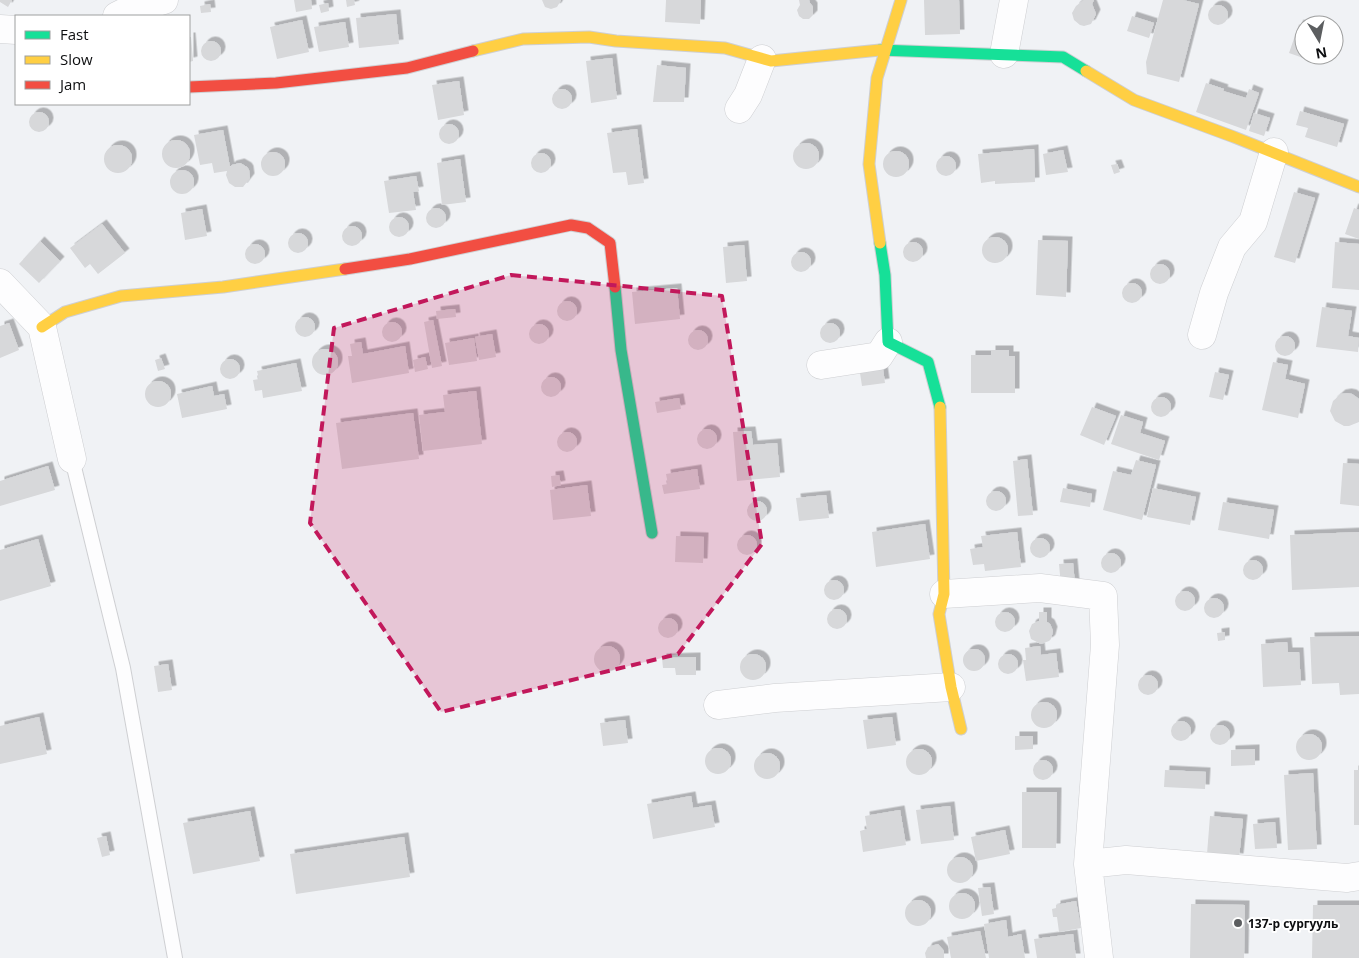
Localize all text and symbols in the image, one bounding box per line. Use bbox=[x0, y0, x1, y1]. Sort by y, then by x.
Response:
legend bbox=[15, 15, 190, 105]
north arrow bbox=[1294, 15, 1344, 65]
text: Fast bbox=[60, 24, 89, 44]
text: N bbox=[1314, 43, 1329, 64]
text: Slow bbox=[60, 49, 93, 69]
text: Jam bbox=[58, 74, 86, 94]
place label: 137-р сургууль bbox=[1248, 915, 1338, 932]
marker: 137-р сургууль bbox=[1232, 917, 1244, 929]

